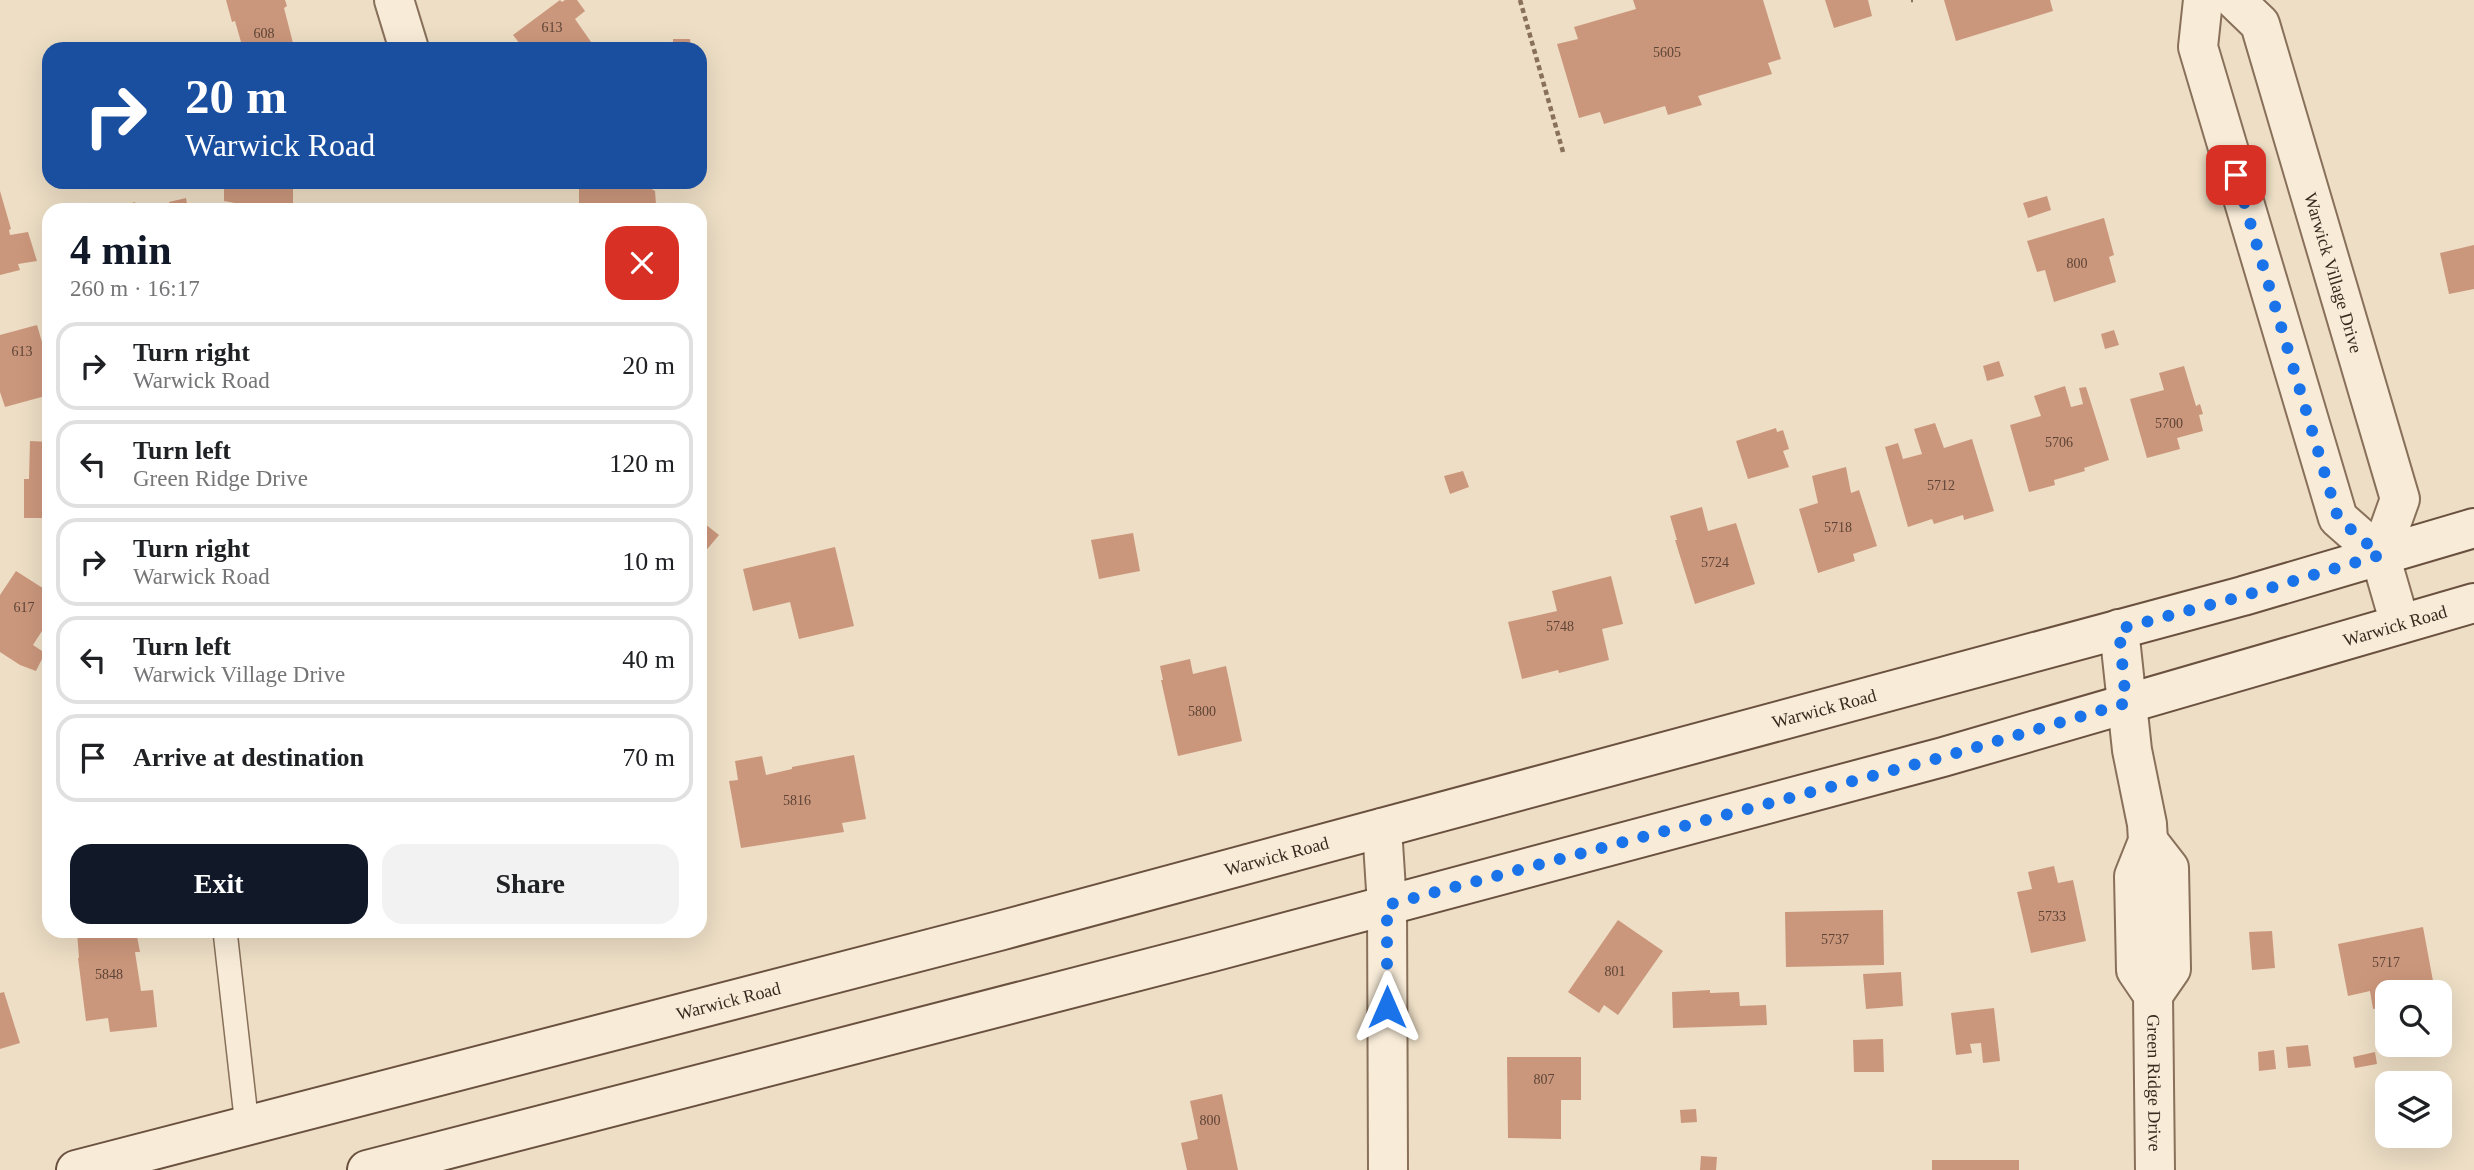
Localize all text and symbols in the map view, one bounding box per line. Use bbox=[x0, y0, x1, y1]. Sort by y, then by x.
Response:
house number: 613 bbox=[542, 20, 563, 35]
house number: 608 bbox=[254, 26, 275, 41]
house number: 5605 bbox=[1653, 45, 1681, 60]
text: 20 m bbox=[185, 69, 287, 124]
icon: right bbox=[70, 70, 161, 161]
text: Warwick Road bbox=[185, 127, 375, 163]
pin bbox=[2206, 145, 2266, 205]
icon: arrive bbox=[2217, 156, 2255, 194]
street label: Warwick Village Drive bbox=[2300, 190, 2366, 355]
button: close bbox=[605, 226, 679, 300]
text: 4 min bbox=[70, 227, 172, 273]
house number: 800 bbox=[2067, 256, 2088, 271]
text: 260 m · 16:17 bbox=[70, 276, 200, 301]
text: Turn right bbox=[133, 338, 250, 367]
house number: 613 bbox=[12, 344, 33, 359]
icon: right bbox=[74, 347, 112, 385]
text: 20 m bbox=[622, 351, 675, 380]
text: Warwick Road bbox=[133, 368, 270, 393]
house number: 5700 bbox=[2155, 416, 2183, 431]
house number: 5706 bbox=[2045, 435, 2073, 450]
text: Turn left bbox=[133, 436, 231, 465]
icon: left bbox=[74, 445, 112, 483]
text: 120 m bbox=[609, 449, 675, 478]
text: Green Ridge Drive bbox=[133, 466, 308, 491]
house number: 5712 bbox=[1927, 478, 1955, 493]
house number: 5718 bbox=[1824, 520, 1852, 535]
text: Turn right bbox=[133, 534, 250, 563]
icon: right bbox=[74, 543, 112, 581]
text: 10 m bbox=[622, 547, 675, 576]
house number: 5724 bbox=[1701, 555, 1729, 570]
text: Warwick Road bbox=[133, 564, 270, 589]
house number: 617 bbox=[14, 600, 35, 615]
street label: Warwick Road bbox=[2341, 601, 2449, 650]
house number: 5748 bbox=[1546, 619, 1574, 634]
text: Turn left bbox=[133, 632, 231, 661]
icon: left bbox=[74, 641, 112, 679]
text: 40 m bbox=[622, 645, 675, 674]
text: Warwick Village Drive bbox=[133, 662, 345, 687]
street label: Warwick Road bbox=[1770, 685, 1878, 732]
house number: 5800 bbox=[1188, 704, 1216, 719]
icon: arrive bbox=[74, 739, 112, 777]
text: Arrive at destination bbox=[133, 743, 364, 772]
text: 70 m bbox=[622, 743, 675, 772]
house number: 5816 bbox=[783, 793, 811, 808]
street label: Warwick Road bbox=[1222, 833, 1331, 880]
button: Exit bbox=[70, 844, 368, 924]
button: Share bbox=[382, 844, 679, 924]
house number: 5733 bbox=[2038, 909, 2066, 924]
house number: 5737 bbox=[1821, 932, 1849, 947]
house number: 5717 bbox=[2372, 955, 2400, 970]
house number: 801 bbox=[1605, 964, 1626, 979]
house number: 5848 bbox=[95, 967, 123, 982]
position arrow bbox=[1350, 970, 1424, 1044]
street label: Warwick Road bbox=[674, 978, 783, 1024]
map controls bbox=[2375, 980, 2452, 1148]
button: search bbox=[2375, 980, 2452, 1057]
street label: Green Ridge Drive bbox=[2143, 1014, 2165, 1151]
button: layers bbox=[2375, 1071, 2452, 1148]
house number: 807 bbox=[1534, 1072, 1555, 1087]
house number: 800 bbox=[1200, 1113, 1221, 1128]

